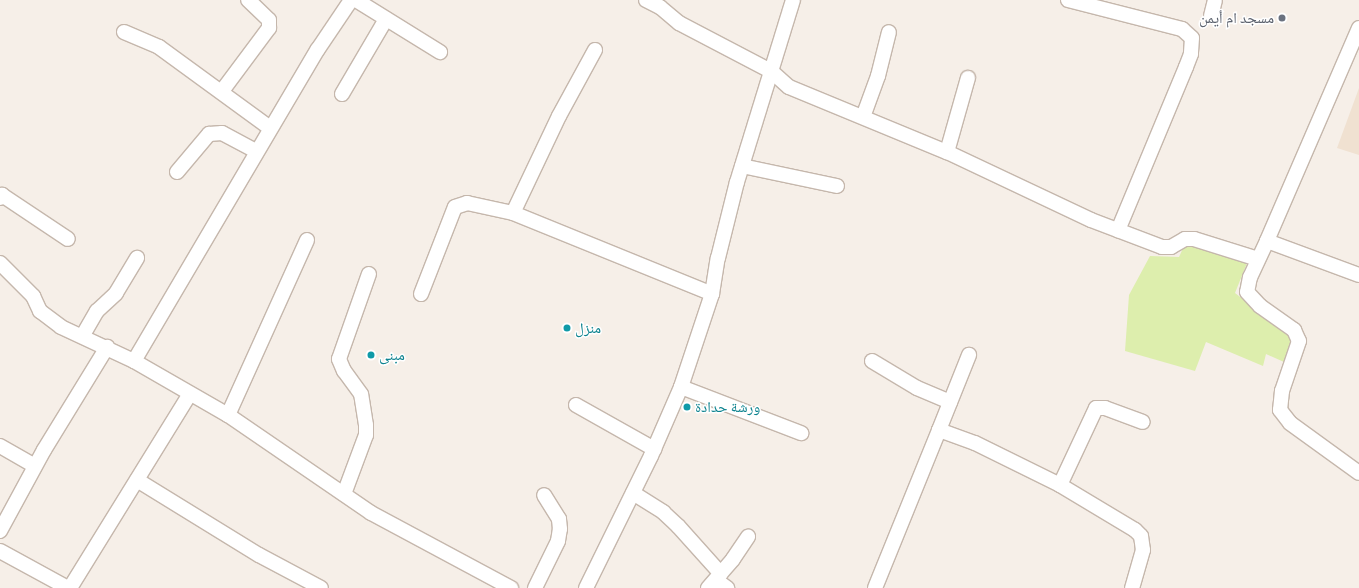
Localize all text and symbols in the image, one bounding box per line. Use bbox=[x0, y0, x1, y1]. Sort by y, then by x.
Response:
place label: مسجد ام أيمن bbox=[1199, 9, 1274, 27]
marker: مسجد ام أيمن bbox=[1277, 13, 1287, 23]
place label: منزل bbox=[575, 319, 601, 337]
marker: منزل bbox=[562, 323, 572, 333]
place label: مبنى bbox=[379, 346, 405, 364]
marker: مبنى bbox=[366, 350, 376, 360]
place label: ورشة حدادة bbox=[695, 398, 760, 416]
marker: ورشة حدادة bbox=[682, 402, 692, 412]

